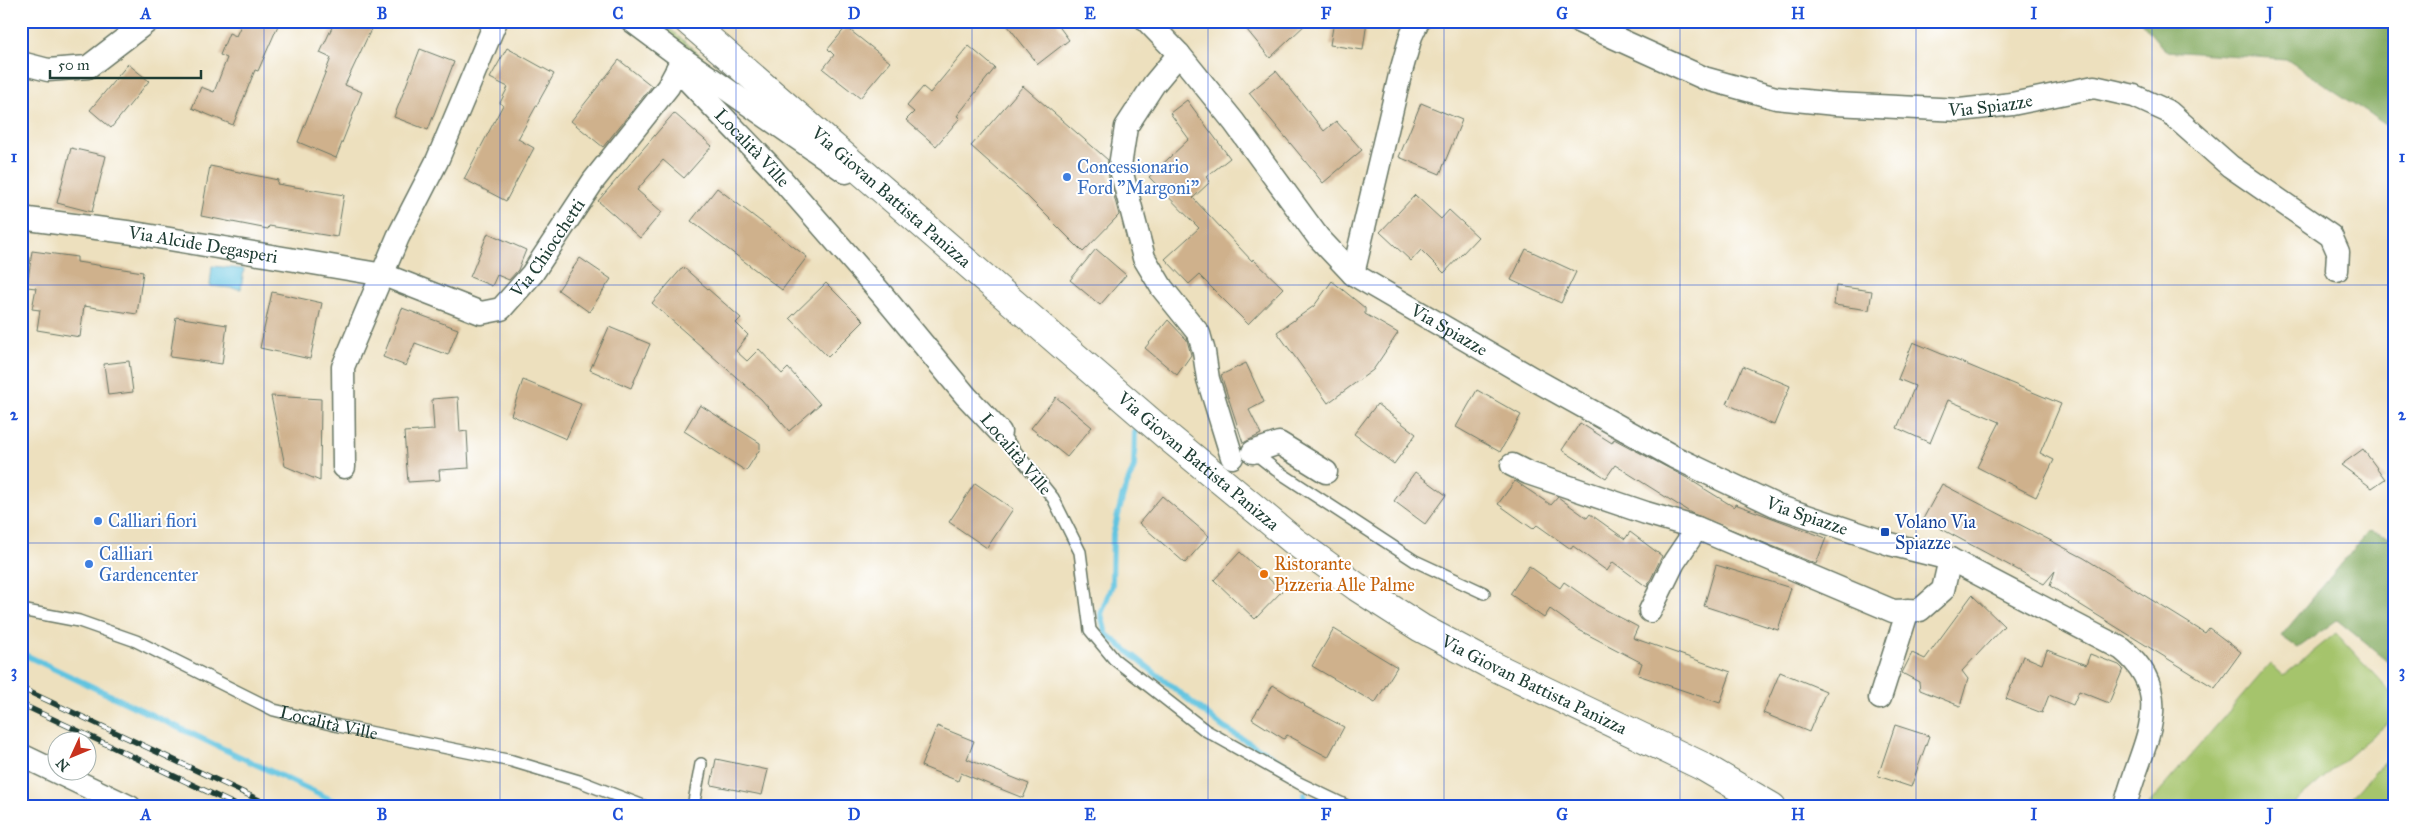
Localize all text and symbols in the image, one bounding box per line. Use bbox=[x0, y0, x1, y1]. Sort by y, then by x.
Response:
text: A bbox=[140, 4, 152, 23]
text: B bbox=[377, 4, 387, 23]
text: C bbox=[613, 4, 624, 23]
text: D bbox=[848, 4, 861, 23]
text: E bbox=[1084, 4, 1096, 23]
text: F bbox=[1321, 4, 1332, 23]
text: G bbox=[1556, 4, 1568, 23]
text: H bbox=[1791, 4, 1805, 23]
text: I bbox=[2031, 4, 2038, 23]
text: J bbox=[2265, 4, 2274, 24]
scale bar bbox=[50, 48, 201, 80]
text: 50 m bbox=[58, 56, 90, 74]
street label: Via Spiazze bbox=[1946, 89, 2035, 121]
street label: Località Ville bbox=[710, 104, 794, 192]
street label: Via Giovan Battista Panizza bbox=[806, 121, 976, 273]
text: 1 bbox=[11, 147, 18, 166]
text: 1 bbox=[2399, 147, 2406, 166]
place label: Concessionario Ford "Margoni" bbox=[1077, 156, 1199, 200]
marker: Concessionario Ford "Margoni" bbox=[1061, 171, 1073, 183]
street label: Via Chiocchetti bbox=[505, 194, 590, 303]
street label: Via Alcide Degasperi bbox=[126, 221, 280, 268]
street label: Via Spiazze bbox=[1406, 299, 1491, 361]
street label: Via Giovan Battista Panizza bbox=[1112, 387, 1284, 535]
text: 2 bbox=[10, 405, 19, 424]
text: 2 bbox=[2398, 405, 2407, 424]
street label: Località Ville bbox=[975, 409, 1057, 499]
street label: Via Spiazze bbox=[1762, 491, 1851, 540]
place label: Calliari fiori bbox=[108, 510, 197, 532]
place label: Volano Via Spiazze bbox=[1894, 511, 1976, 554]
marker: Calliari fiori bbox=[92, 515, 104, 527]
marker: Volano Via Spiazze bbox=[1879, 526, 1891, 538]
place label: Calliari Gardencenter bbox=[99, 543, 198, 586]
place label: Ristorante Pizzeria Alle Palme bbox=[1274, 553, 1415, 596]
marker: Calliari Gardencenter bbox=[83, 558, 95, 570]
marker: Ristorante Pizzeria Alle Palme bbox=[1258, 568, 1270, 580]
street label: Via Giovan Battista Panizza bbox=[1436, 629, 1631, 740]
text: 3 bbox=[11, 662, 17, 682]
text: 3 bbox=[2399, 662, 2405, 682]
street label: Località Ville bbox=[277, 701, 380, 745]
north arrow bbox=[48, 730, 98, 780]
text: N bbox=[53, 754, 73, 775]
text: A bbox=[140, 805, 152, 824]
text: B bbox=[377, 805, 387, 824]
text: C bbox=[613, 805, 624, 824]
text: D bbox=[848, 805, 861, 824]
text: E bbox=[1084, 805, 1096, 824]
text: F bbox=[1321, 805, 1332, 824]
text: G bbox=[1556, 805, 1568, 824]
text: H bbox=[1791, 805, 1805, 824]
text: I bbox=[2031, 805, 2038, 824]
text: J bbox=[2265, 805, 2274, 825]

